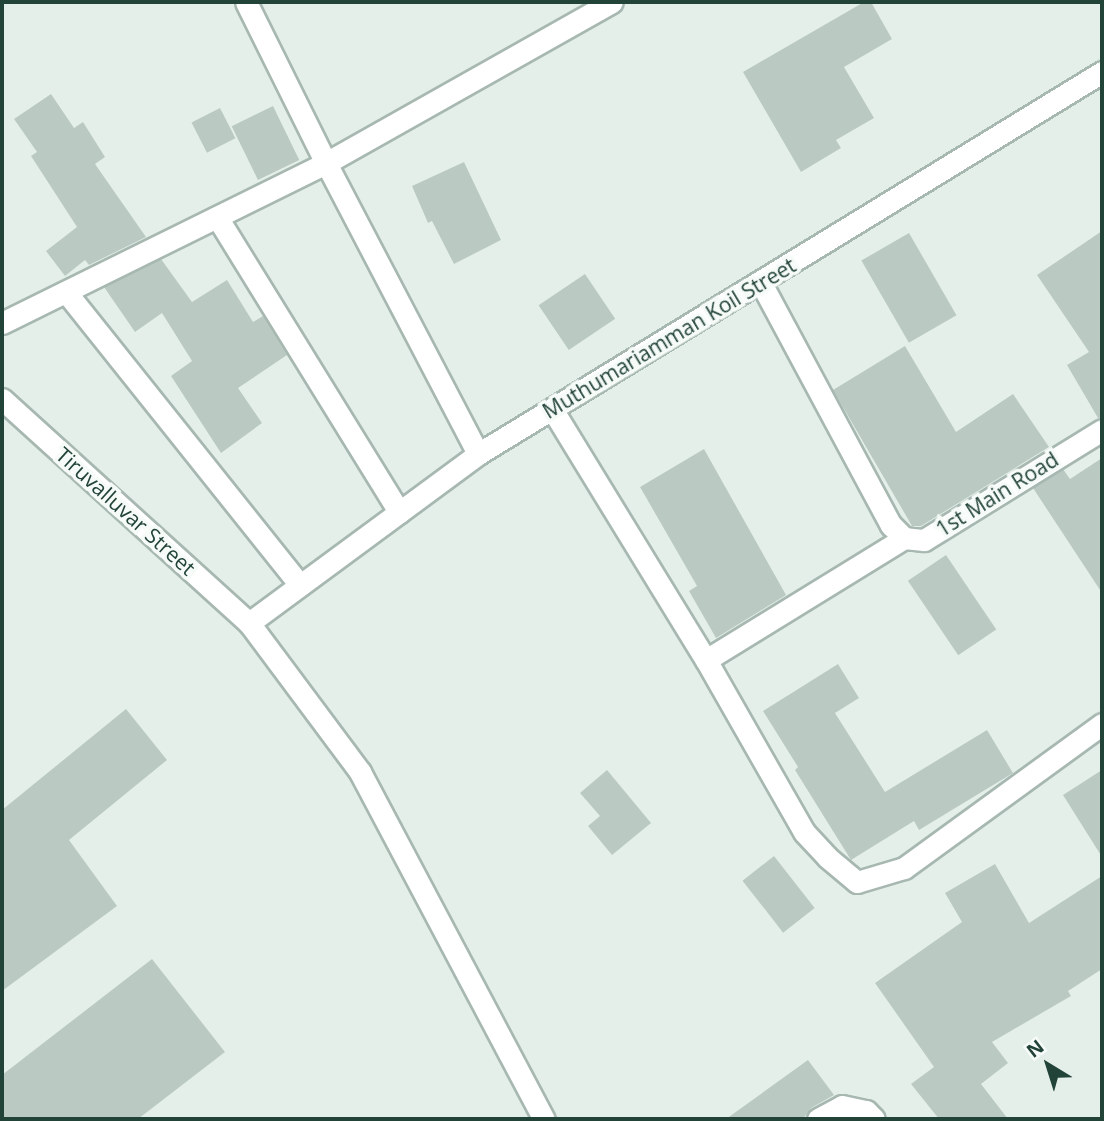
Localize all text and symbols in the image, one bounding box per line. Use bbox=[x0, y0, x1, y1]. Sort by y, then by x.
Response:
street label: Muthumariamman Koil Street bbox=[538, 252, 800, 424]
street label: Tiruvalluvar Street bbox=[51, 442, 201, 580]
street label: 1st Main Road bbox=[931, 446, 1063, 542]
north arrow bbox=[1013, 1030, 1083, 1100]
text: N bbox=[1021, 1033, 1049, 1063]

